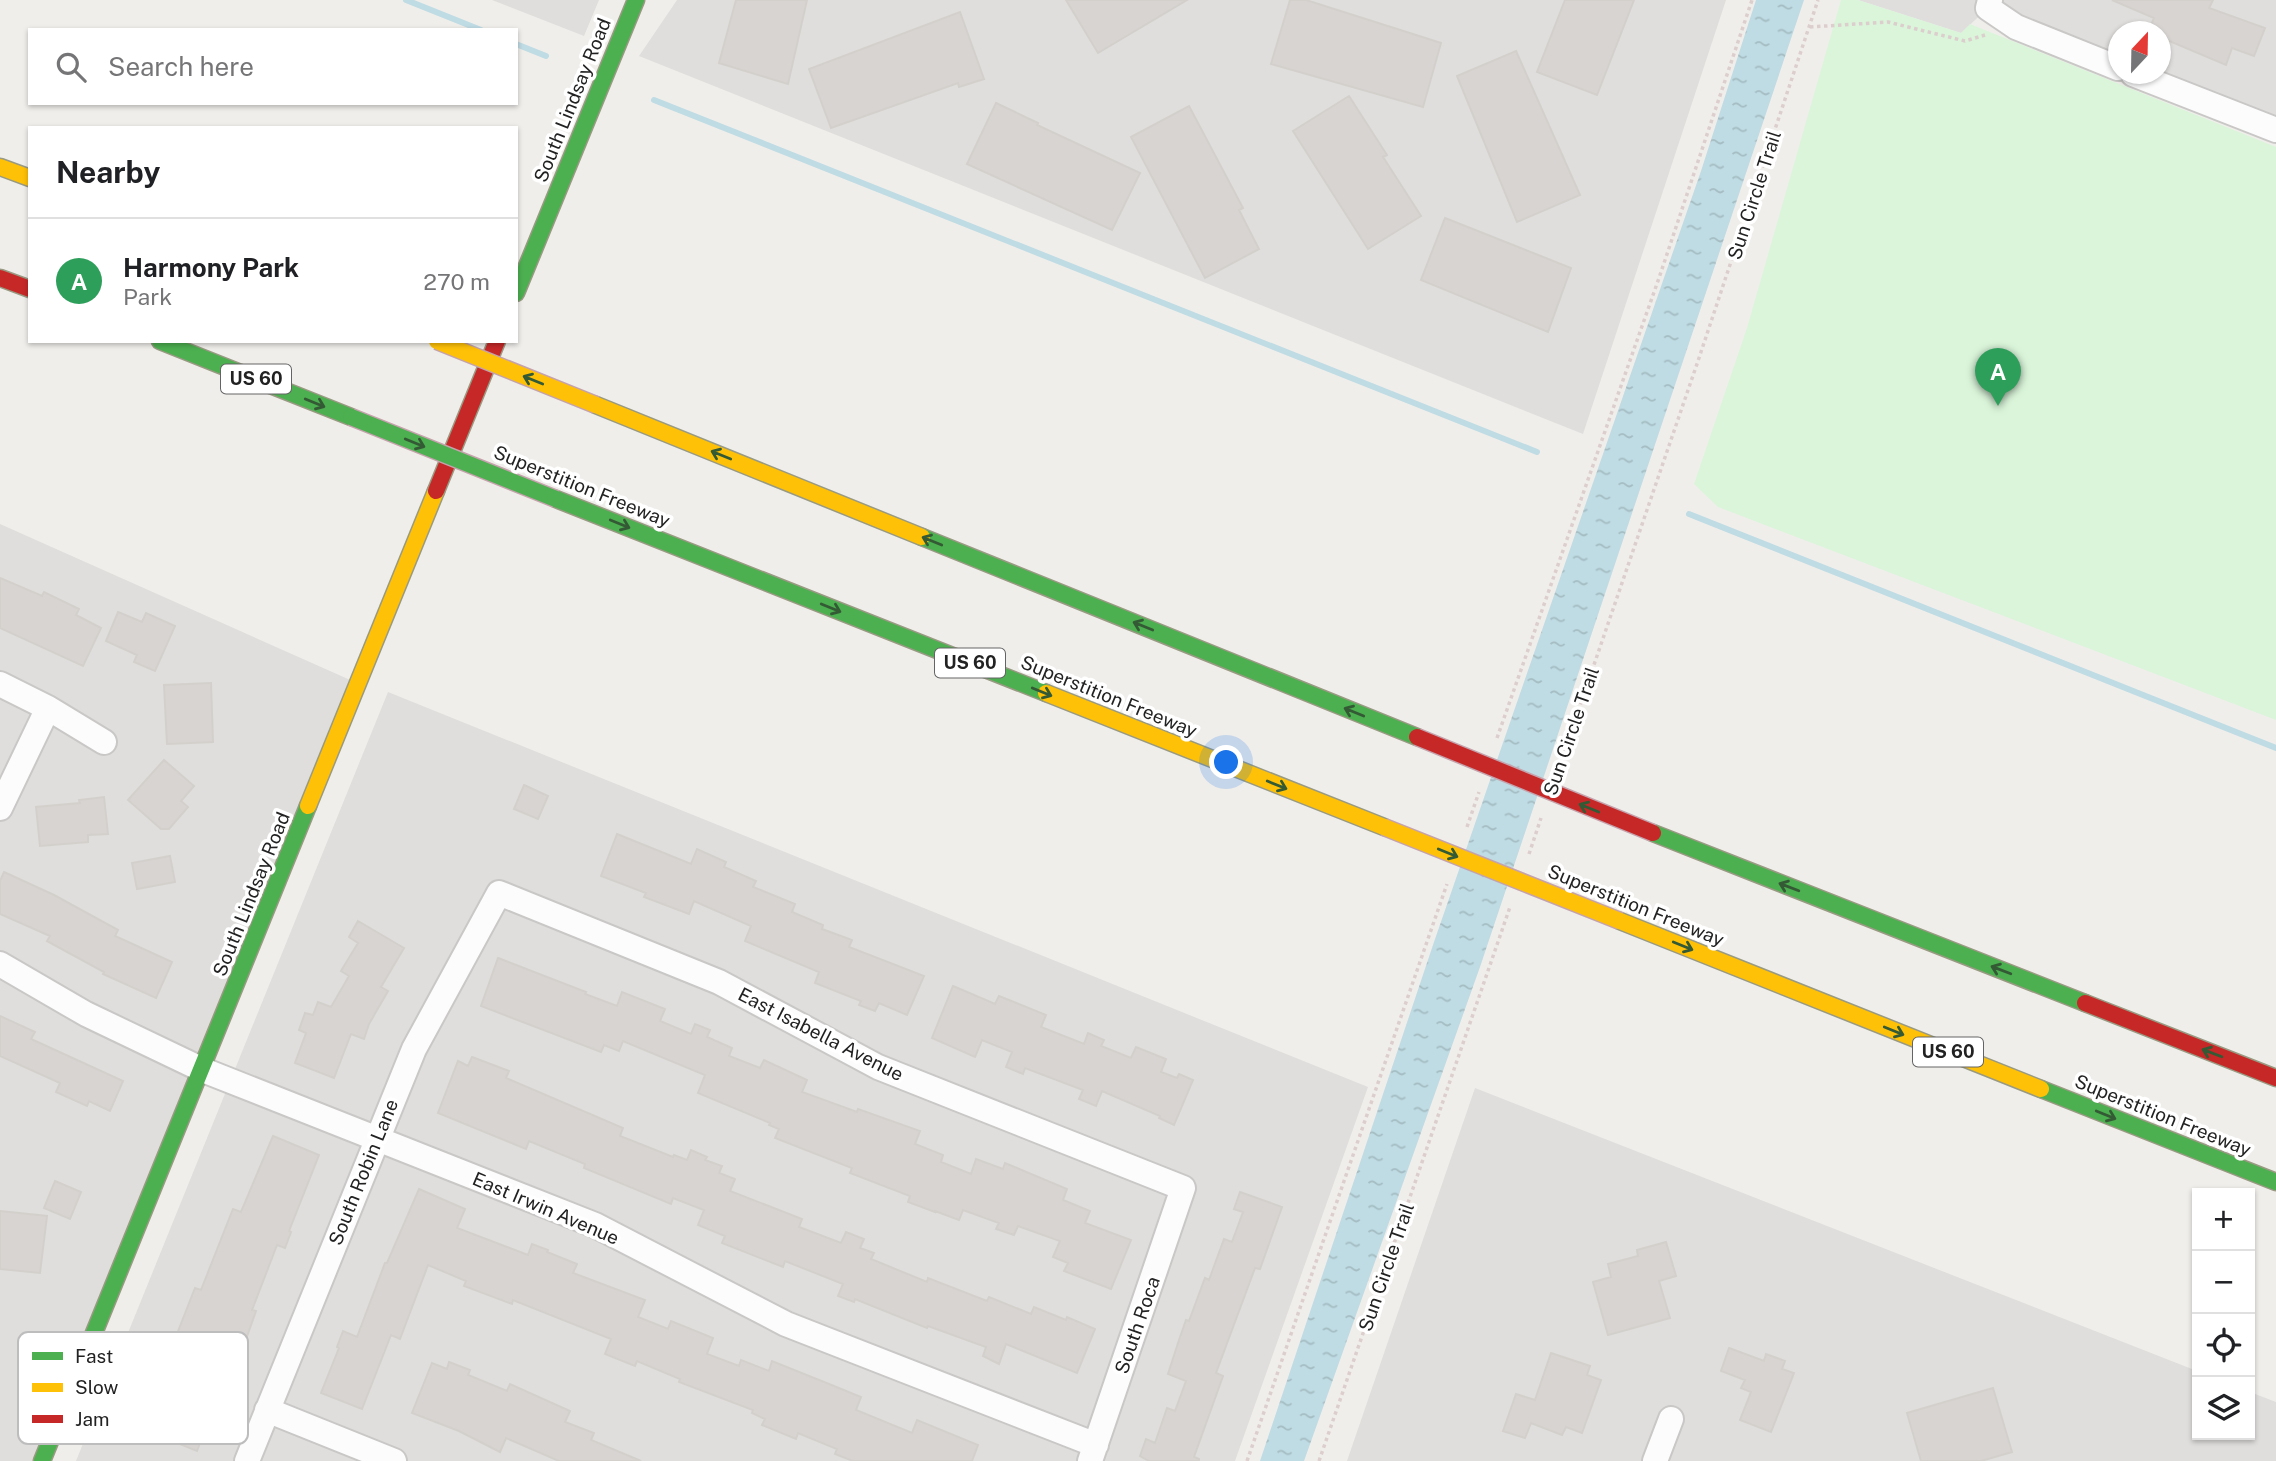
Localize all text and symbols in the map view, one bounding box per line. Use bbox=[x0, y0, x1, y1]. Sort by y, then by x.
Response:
street label: South Lindsay Road bbox=[529, 15, 615, 185]
north arrow bbox=[2108, 21, 2171, 84]
search box bbox=[28, 28, 518, 105]
icon: search bbox=[52, 48, 90, 86]
text: Search here bbox=[108, 51, 254, 82]
street label: Sun Circle Trail bbox=[1723, 128, 1785, 262]
text: Nearby bbox=[56, 154, 160, 190]
text: Harmony Park bbox=[123, 252, 299, 283]
text: A bbox=[71, 268, 87, 295]
text: 270 m bbox=[423, 268, 490, 295]
text: Park bbox=[123, 283, 172, 310]
pin: A bbox=[1975, 348, 2021, 406]
road number: US 60 bbox=[221, 365, 291, 394]
one-way arrow bbox=[523, 372, 544, 385]
one-way arrow bbox=[303, 397, 325, 410]
one-way arrow bbox=[403, 437, 425, 450]
street label: Superstition Freeway bbox=[491, 441, 673, 531]
one-way arrow bbox=[711, 448, 733, 461]
one-way arrow bbox=[608, 518, 630, 531]
one-way arrow bbox=[922, 533, 943, 546]
one-way arrow bbox=[820, 602, 841, 615]
one-way arrow bbox=[1132, 619, 1154, 632]
road number: US 60 bbox=[935, 648, 1005, 678]
street label: Superstition Freeway bbox=[1018, 651, 1200, 741]
street label: Sun Circle Trail bbox=[1539, 664, 1603, 798]
one-way arrow bbox=[1031, 686, 1053, 699]
one-way arrow bbox=[1343, 704, 1365, 717]
your location bbox=[1209, 745, 1243, 779]
one-way arrow bbox=[1265, 779, 1287, 792]
one-way arrow bbox=[1579, 800, 1601, 813]
street label: South Lindsay Road bbox=[208, 809, 294, 979]
one-way arrow bbox=[1436, 847, 1458, 860]
street label: Superstition Freeway bbox=[1545, 860, 1727, 950]
one-way arrow bbox=[1778, 879, 1800, 892]
one-way arrow bbox=[1672, 941, 1694, 954]
one-way arrow bbox=[1990, 962, 2012, 975]
street label: East Isabella Avenue bbox=[735, 983, 907, 1085]
one-way arrow bbox=[1883, 1025, 1905, 1038]
road number: US 60 bbox=[1913, 1037, 1983, 1066]
one-way arrow bbox=[2202, 1046, 2224, 1058]
street label: Superstition Freeway bbox=[2072, 1070, 2254, 1160]
street label: South Robin Lane bbox=[324, 1096, 402, 1248]
one-way arrow bbox=[2094, 1109, 2116, 1122]
street label: East Irwin Avenue bbox=[469, 1167, 623, 1249]
map controls bbox=[2192, 1188, 2255, 1440]
button: + bbox=[2192, 1188, 2255, 1251]
street label: Sun Circle Trail bbox=[1354, 1200, 1418, 1334]
button: − bbox=[2192, 1251, 2255, 1314]
street label: South Roca bbox=[1110, 1273, 1164, 1377]
button: locate bbox=[2192, 1314, 2255, 1377]
legend bbox=[18, 1332, 248, 1444]
text: Fast bbox=[75, 1345, 113, 1367]
text: Slow bbox=[75, 1376, 119, 1398]
button: layers bbox=[2192, 1377, 2255, 1440]
text: Jam bbox=[75, 1408, 109, 1430]

